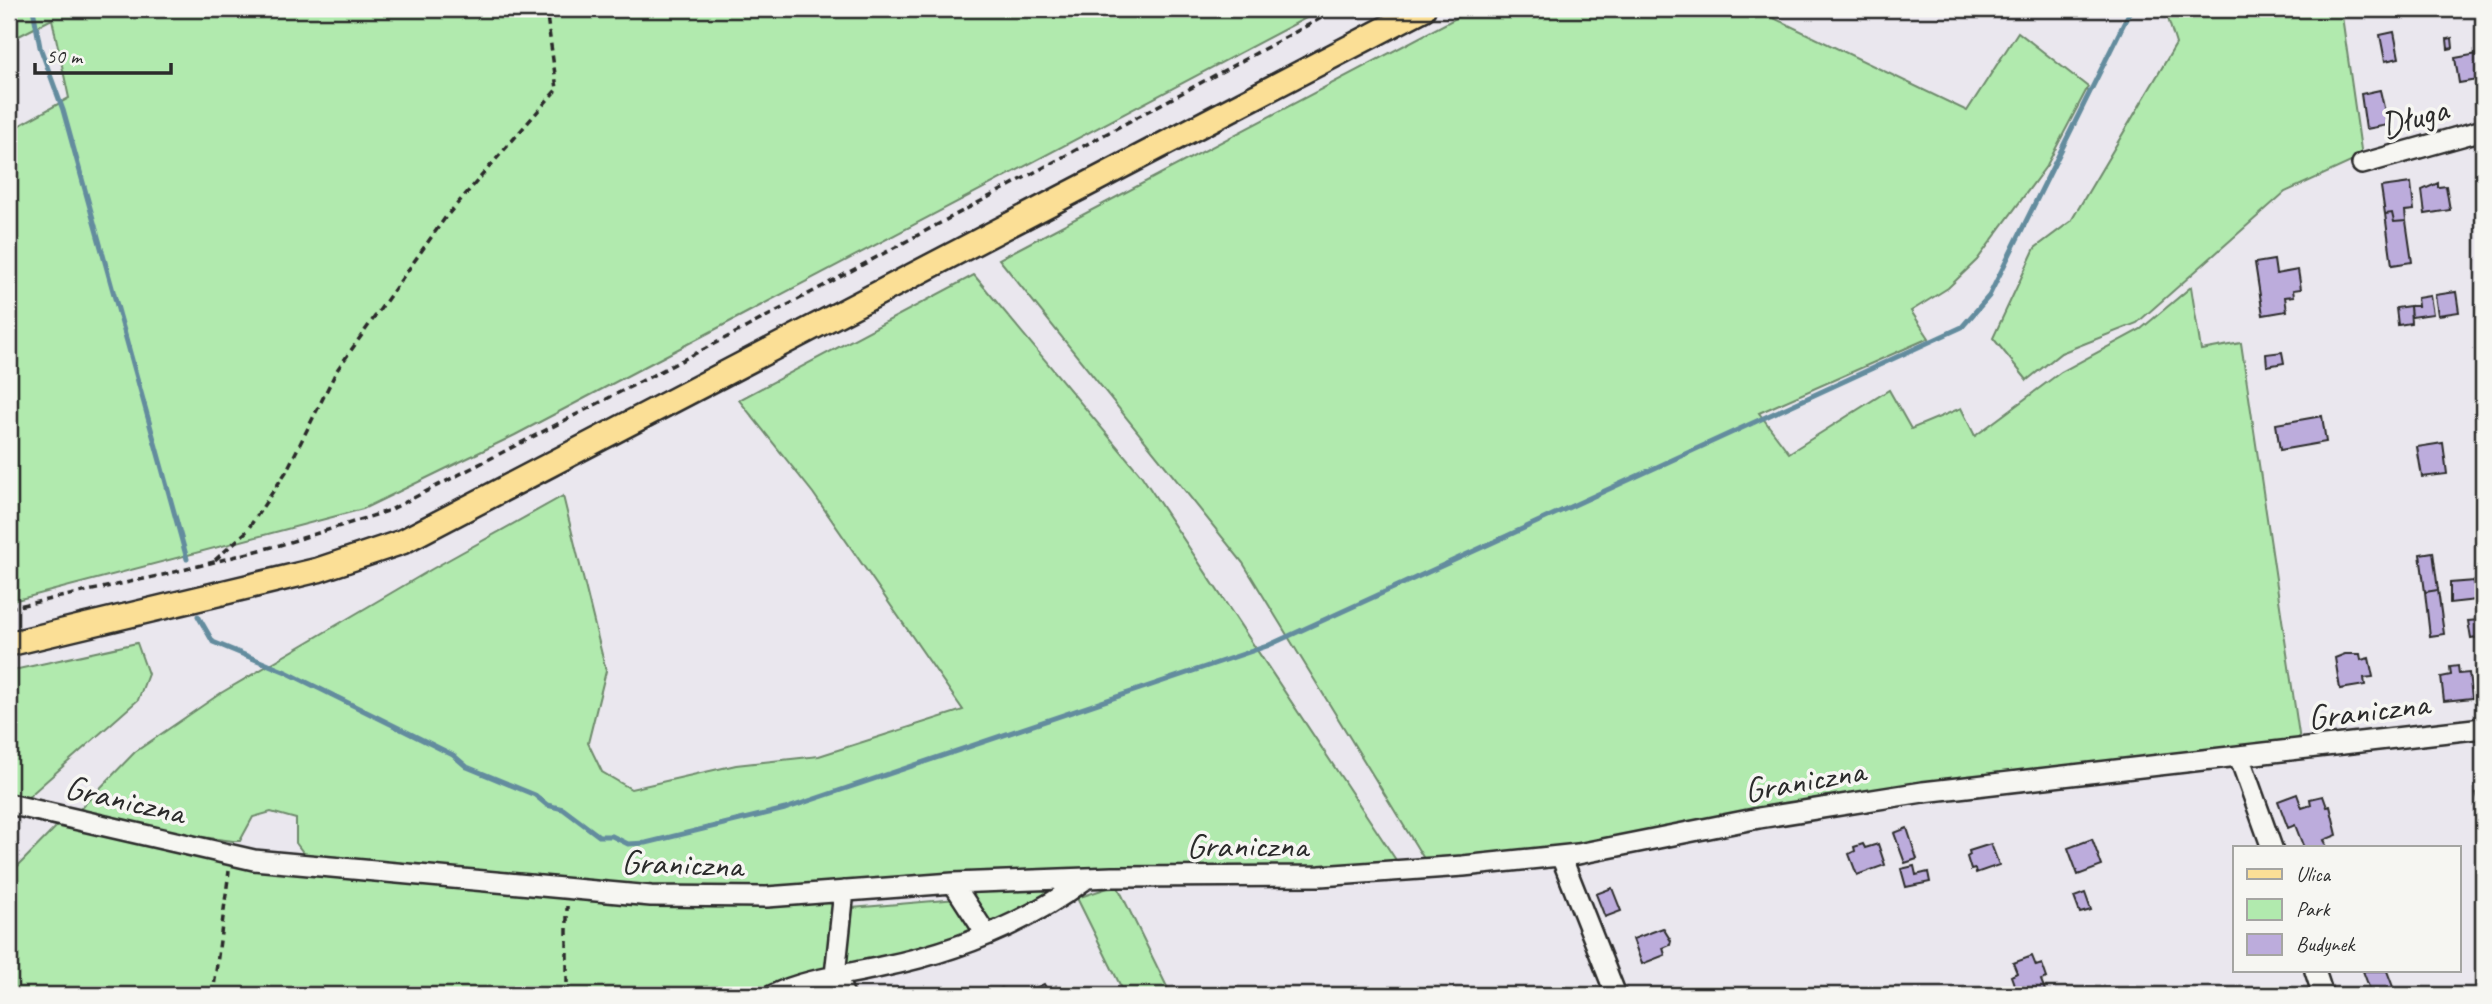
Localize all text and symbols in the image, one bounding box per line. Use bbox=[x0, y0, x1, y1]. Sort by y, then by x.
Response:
scale bar bbox=[35, 32, 172, 76]
text: 50 m bbox=[46, 43, 84, 69]
street label: Długa bbox=[2375, 86, 2455, 148]
street label: Graniczna bbox=[2305, 680, 2434, 740]
street label: Graniczna bbox=[1740, 747, 1870, 813]
street label: Graniczna bbox=[61, 764, 192, 836]
street label: Graniczna bbox=[1186, 823, 1310, 868]
street label: Graniczna bbox=[621, 839, 746, 888]
legend bbox=[2233, 846, 2460, 972]
text: Ulica bbox=[2296, 861, 2332, 887]
text: Park bbox=[2296, 896, 2331, 922]
text: Budynek bbox=[2296, 931, 2356, 957]

